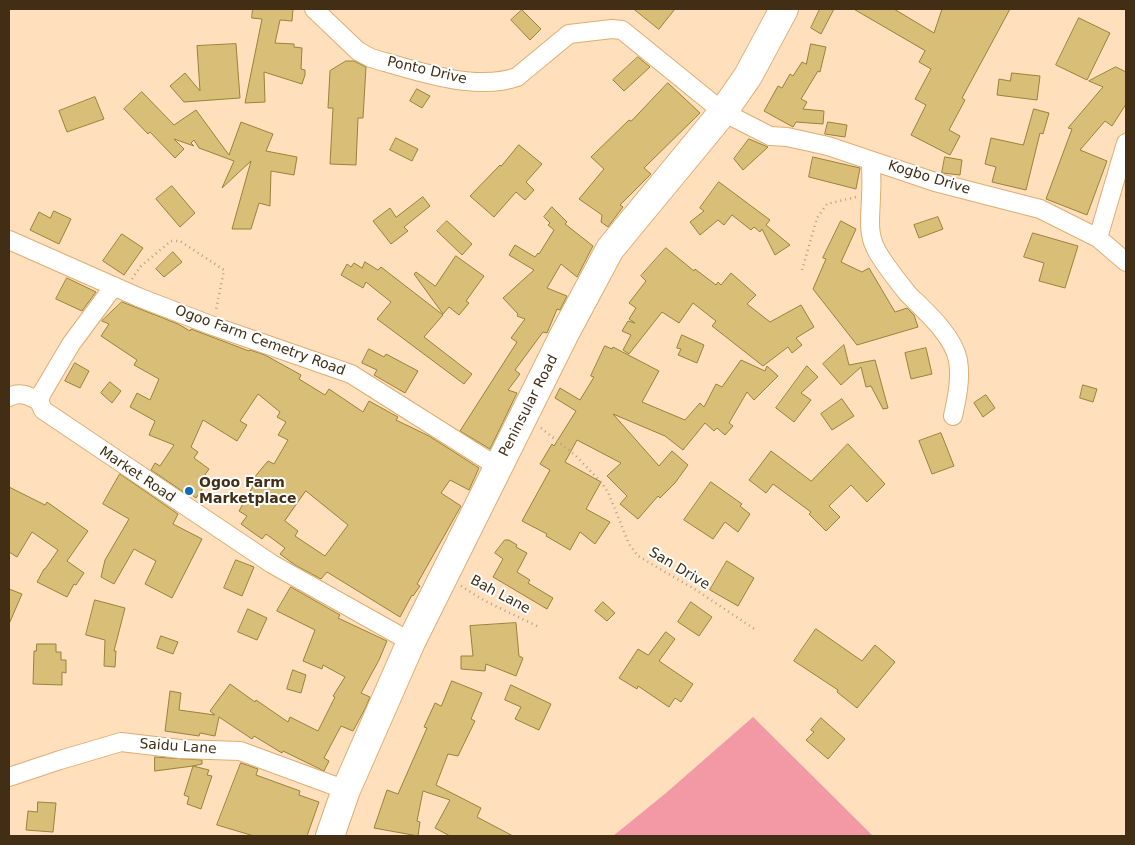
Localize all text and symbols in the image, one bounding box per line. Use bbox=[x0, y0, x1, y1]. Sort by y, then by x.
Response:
street label: Ponto Drive bbox=[386, 54, 468, 88]
street label: Kogbo Drive bbox=[886, 158, 972, 198]
street label: Ogoo Farm Cemetry Road bbox=[172, 302, 348, 380]
street label: Peninsular Road bbox=[496, 352, 562, 460]
street label: Market Road bbox=[96, 444, 178, 506]
place label: Ogoo Farm Marketplace bbox=[199, 475, 296, 508]
marker: Ogoo Farm Marketplace bbox=[183, 485, 195, 497]
street label: San Drive bbox=[645, 544, 713, 594]
street label: Bah Lane bbox=[467, 572, 533, 618]
street label: Saidu Lane bbox=[139, 736, 217, 758]

